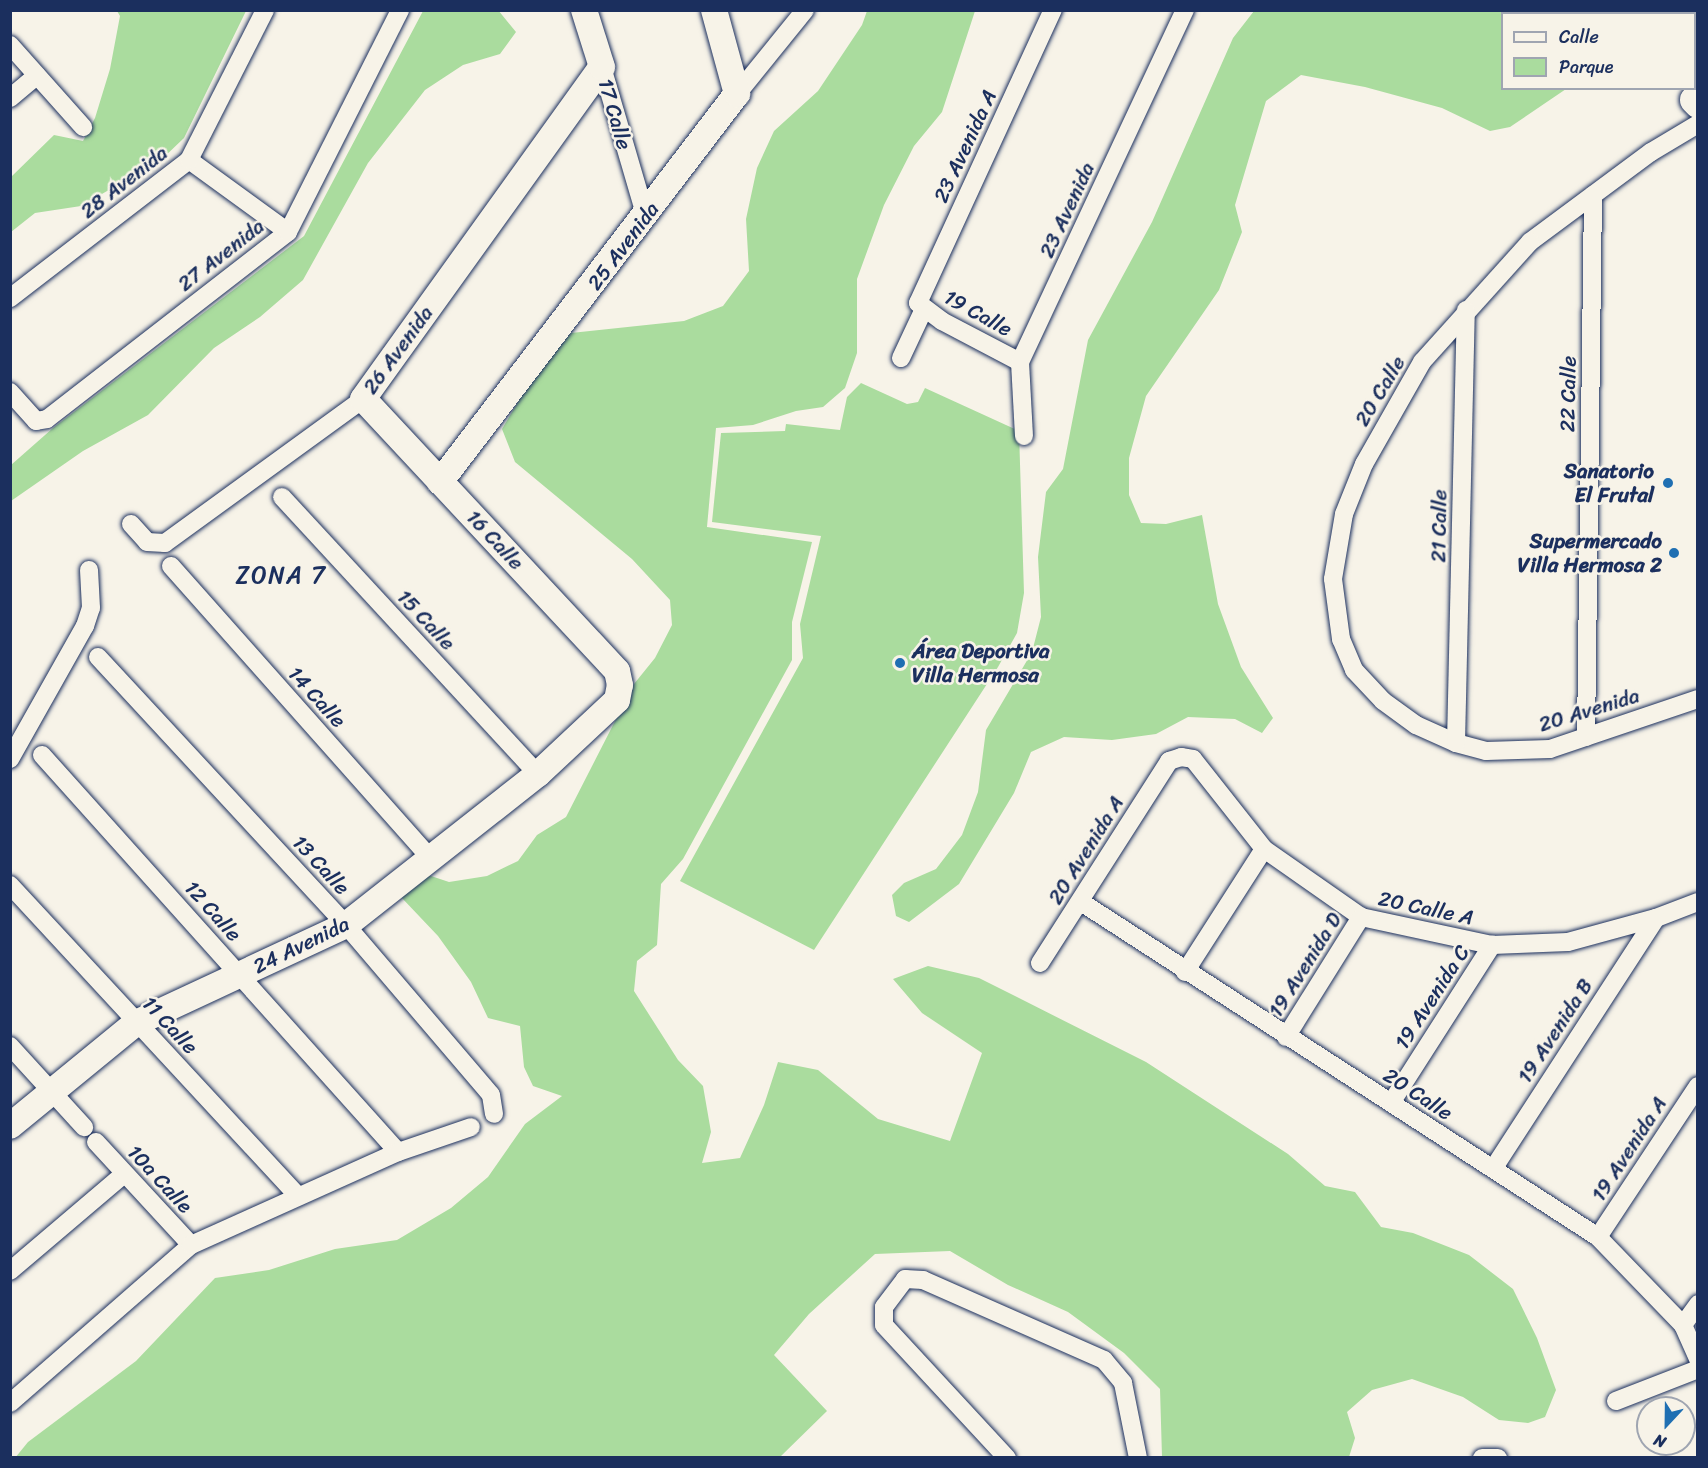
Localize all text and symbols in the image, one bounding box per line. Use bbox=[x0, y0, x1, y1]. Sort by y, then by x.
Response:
legend bbox=[1501, 12, 1696, 90]
text: Calle bbox=[1559, 21, 1599, 53]
text: Parque bbox=[1559, 51, 1613, 83]
street label: 17 Calle bbox=[593, 76, 637, 152]
street label: 23 Avenida A bbox=[928, 86, 1002, 206]
street label: 28 Avenida bbox=[76, 140, 172, 224]
street label: 23 Avenida bbox=[1034, 158, 1100, 262]
street label: 25 Avenida bbox=[582, 197, 664, 295]
street label: 27 Avenida bbox=[173, 213, 269, 297]
street label: 19 Calle bbox=[940, 284, 1016, 342]
street label: 26 Avenida bbox=[358, 301, 438, 399]
street label: 20 Calle bbox=[1349, 351, 1411, 431]
street label: 22 Calle bbox=[1555, 356, 1581, 432]
place label: Sanatorio El Frutal bbox=[1564, 458, 1654, 508]
marker: Sanatorio El Frutal bbox=[1659, 474, 1677, 492]
street label: 21 Calle bbox=[1426, 489, 1452, 563]
street label: 16 Calle bbox=[461, 505, 529, 575]
place label: Supermercado Villa Hermosa 2 bbox=[1518, 528, 1662, 578]
marker: Supermercado Villa Hermosa 2 bbox=[1667, 546, 1681, 560]
district label: ZONA 7 bbox=[235, 562, 327, 590]
street label: 15 Calle bbox=[392, 584, 460, 656]
place label: Área Deportiva Villa Hermosa bbox=[912, 638, 1049, 688]
marker: Área Deportiva Villa Hermosa bbox=[893, 656, 907, 670]
street label: 14 Calle bbox=[283, 661, 351, 733]
street label: 20 Avenida bbox=[1536, 683, 1642, 737]
street label: 20 Avenida A bbox=[1043, 791, 1129, 909]
street label: 13 Calle bbox=[287, 830, 355, 900]
street label: 12 Calle bbox=[179, 875, 247, 947]
street label: 20 Calle A bbox=[1376, 886, 1476, 930]
street label: 19 Avenida D bbox=[1263, 908, 1347, 1022]
street label: 24 Avenida bbox=[249, 911, 353, 979]
street label: 19 Avenida C bbox=[1389, 940, 1475, 1054]
street label: 19 Avenida B bbox=[1512, 974, 1598, 1088]
street label: 11 Calle bbox=[137, 991, 203, 1059]
street label: 20 Calle bbox=[1379, 1062, 1457, 1126]
street label: 19 Avenida A bbox=[1586, 1092, 1672, 1206]
street label: 10a Calle bbox=[122, 1139, 198, 1219]
north arrow bbox=[1636, 1396, 1696, 1456]
text: N bbox=[1649, 1426, 1670, 1457]

